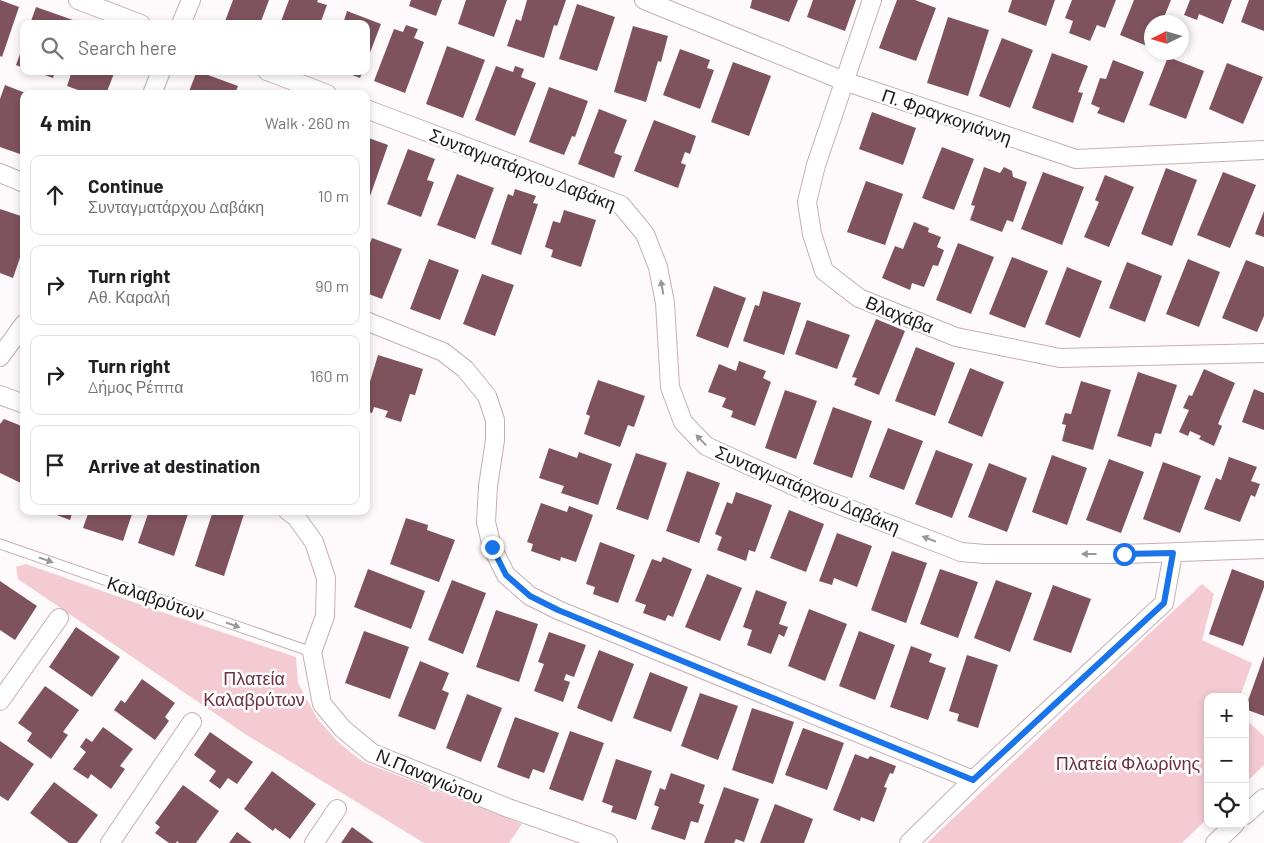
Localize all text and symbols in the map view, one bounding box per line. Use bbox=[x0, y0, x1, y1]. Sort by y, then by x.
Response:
north arrow bbox=[1144, 15, 1189, 60]
search box bbox=[20, 20, 370, 75]
icon: search bbox=[38, 34, 66, 62]
text: Search here bbox=[78, 36, 177, 59]
street label: Π. Φραγκογιάννη bbox=[879, 83, 1015, 149]
text: 4 min bbox=[40, 110, 91, 135]
text: Walk · 260 m bbox=[265, 113, 350, 132]
street label: Συνταγματάρχου Δαβάκη bbox=[427, 123, 619, 215]
text: Continue bbox=[88, 174, 164, 197]
icon: ahead bbox=[41, 181, 69, 209]
text: 10 m bbox=[318, 186, 349, 205]
text: Συνταγματάρχου Δαβάκη bbox=[88, 197, 264, 216]
text: Turn right bbox=[88, 264, 170, 287]
icon: right bbox=[41, 271, 69, 299]
text: 90 m bbox=[315, 276, 349, 295]
one-way arrow bbox=[657, 279, 665, 295]
text: Αθ. Καραλή bbox=[88, 287, 170, 306]
street label: Βλαχάβα bbox=[863, 290, 937, 338]
text: Turn right bbox=[88, 354, 170, 377]
icon: right bbox=[41, 361, 69, 389]
text: 160 m bbox=[310, 366, 349, 385]
text: Δήμος Ρέππα bbox=[88, 377, 183, 396]
one-way arrow bbox=[695, 434, 707, 446]
street label: Συνταγματάρχου Δαβάκη bbox=[713, 440, 903, 538]
icon: arrive bbox=[41, 451, 69, 479]
text: Arrive at destination bbox=[88, 454, 260, 477]
one-way arrow bbox=[921, 535, 936, 543]
route end bbox=[481, 536, 504, 559]
route start bbox=[1113, 543, 1136, 566]
one-way arrow bbox=[1081, 550, 1097, 558]
one-way arrow bbox=[39, 556, 54, 564]
street label: Καλαβρύτων bbox=[104, 571, 208, 625]
one-way arrow bbox=[226, 621, 241, 629]
park label: Πλατεία Καλαβρύτων bbox=[203, 667, 305, 710]
map controls bbox=[1204, 693, 1249, 828]
button: + bbox=[1204, 693, 1249, 738]
button: − bbox=[1204, 738, 1249, 783]
street label: Ν.Παναγιώτου bbox=[373, 744, 487, 808]
park label: Πλατεία Φλωρίνης bbox=[1056, 752, 1200, 774]
button: locate bbox=[1204, 783, 1249, 828]

